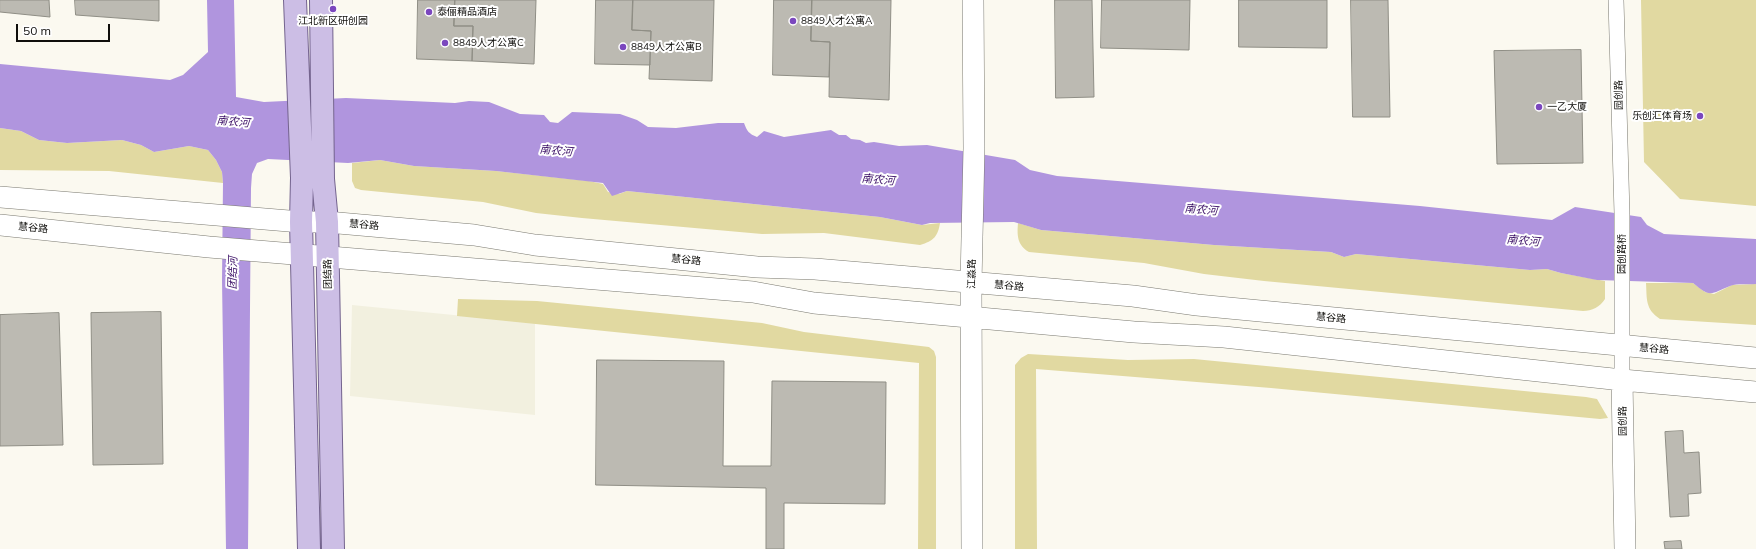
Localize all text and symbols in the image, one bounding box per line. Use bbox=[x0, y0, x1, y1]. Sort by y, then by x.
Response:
marker: 江北新区研创园 bbox=[328, 4, 338, 14]
place label: 泰俪精品酒店 bbox=[437, 6, 497, 18]
marker: 泰俪精品酒店 bbox=[424, 7, 434, 17]
place label: 江北新区研创园 bbox=[298, 15, 368, 27]
place label: 8849人才公寓A bbox=[801, 15, 872, 27]
scale bar bbox=[18, 16, 112, 42]
marker: 8849人才公寓A bbox=[788, 16, 798, 26]
text: 50 m bbox=[23, 23, 51, 38]
place label: 8849人才公寓C bbox=[453, 37, 524, 49]
marker: 8849人才公寓C bbox=[440, 38, 450, 48]
place label: 8849人才公寓B bbox=[631, 41, 702, 53]
marker: 8849人才公寓B bbox=[618, 42, 628, 52]
street label: 园创路 bbox=[1613, 80, 1625, 110]
place label: 一乙大厦 bbox=[1547, 101, 1587, 113]
marker: 一乙大厦 bbox=[1534, 102, 1544, 112]
place label: 乐创汇体育场 bbox=[1632, 110, 1692, 122]
marker: 乐创汇体育场 bbox=[1695, 111, 1705, 121]
water label: 南农河 bbox=[216, 114, 250, 130]
water label: 南农河 bbox=[539, 143, 573, 159]
water label: 南农河 bbox=[861, 172, 895, 188]
water label: 南农河 bbox=[1184, 202, 1218, 218]
street label: 慧谷路 bbox=[349, 218, 379, 232]
street label: 慧谷路 bbox=[17, 220, 49, 236]
water label: 南农河 bbox=[1506, 233, 1540, 249]
street label: 园创路桥 bbox=[1616, 234, 1628, 274]
street label: 慧谷路 bbox=[670, 252, 702, 268]
water label: 团结河 bbox=[226, 256, 240, 290]
street label: 团结路 bbox=[322, 259, 334, 289]
street label: 江淼路 bbox=[966, 259, 978, 289]
street label: 慧谷路 bbox=[994, 279, 1024, 293]
street label: 慧谷路 bbox=[1315, 310, 1347, 326]
street label: 慧谷路 bbox=[1639, 342, 1669, 356]
street label: 园创路 bbox=[1617, 406, 1629, 436]

